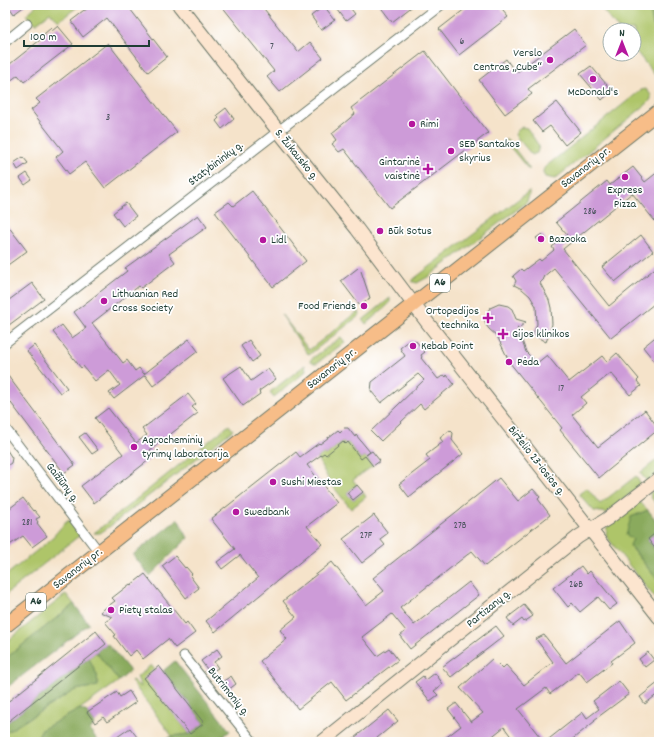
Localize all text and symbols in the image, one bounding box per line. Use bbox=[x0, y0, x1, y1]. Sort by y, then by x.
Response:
scale bar bbox=[24, 22, 149, 48]
north arrow bbox=[602, 22, 642, 62]
text: N bbox=[619, 26, 625, 42]
text: 100 m bbox=[30, 29, 57, 46]
house number: 6 bbox=[460, 35, 465, 49]
house number: 7 bbox=[270, 40, 274, 54]
place label: Verslo Centras „Cube“ bbox=[473, 45, 542, 76]
marker: Verslo Centras „Cube“ bbox=[545, 55, 555, 65]
marker: McDonald's bbox=[588, 74, 598, 84]
place label: McDonald's bbox=[568, 84, 618, 101]
house number: 3 bbox=[106, 111, 110, 125]
place label: Rimi bbox=[420, 116, 438, 133]
marker: Rimi bbox=[407, 119, 417, 129]
street label: S. Žukausko g. bbox=[270, 126, 322, 184]
place label: SEB Santakos skyrius bbox=[459, 136, 520, 167]
street label: Statybininkų g. bbox=[185, 138, 247, 190]
street label: Savanorių pr. bbox=[558, 143, 614, 193]
marker: SEB Santakos skyrius bbox=[446, 146, 456, 156]
place label: Gintarinė vaistinė bbox=[379, 154, 420, 185]
marker: Gintarinė vaistinė bbox=[423, 164, 433, 174]
marker: Express Pizza bbox=[620, 172, 630, 182]
place label: Express Pizza bbox=[607, 182, 643, 213]
house number: 286 bbox=[583, 205, 597, 219]
place label: Būk Sotus bbox=[388, 223, 432, 240]
marker: Būk Sotus bbox=[375, 226, 385, 236]
place label: Bazooka bbox=[549, 231, 586, 248]
place label: Lidl bbox=[271, 232, 287, 249]
marker: Bazooka bbox=[536, 234, 546, 244]
marker: Lidl bbox=[258, 235, 268, 245]
road number: A6 bbox=[430, 274, 450, 292]
place label: Lithuanian Red Cross Society bbox=[112, 286, 178, 317]
marker: Lithuanian Red Cross Society bbox=[99, 296, 109, 306]
place label: Food Friends bbox=[298, 298, 356, 315]
marker: Food Friends bbox=[359, 301, 369, 311]
place label: Ortopedijos technika bbox=[426, 303, 479, 334]
marker: Ortopedijos technika bbox=[482, 312, 494, 324]
place label: Gijos klinikos bbox=[512, 326, 570, 343]
marker: Gijos klinikos bbox=[497, 328, 509, 340]
place label: Kebab Point bbox=[421, 338, 474, 355]
marker: Kebab Point bbox=[408, 341, 418, 351]
street label: Savanorių pr. bbox=[304, 344, 360, 394]
place label: Pėda bbox=[517, 354, 539, 371]
marker: Pėda bbox=[504, 357, 514, 367]
house number: 17 bbox=[558, 382, 564, 396]
street label: Birželio 23-iosios g. bbox=[503, 422, 569, 500]
place label: Agrocheminių tyrimų laboratorija bbox=[142, 432, 229, 463]
marker: Agrocheminių tyrimų laboratorija bbox=[129, 442, 139, 452]
street label: Gaižiūnų g. bbox=[41, 459, 83, 507]
place label: Sushi Miestas bbox=[281, 474, 342, 491]
marker: Sushi Miestas bbox=[268, 477, 278, 487]
place label: Swedbank bbox=[244, 504, 289, 521]
marker: Swedbank bbox=[231, 507, 241, 517]
house number: 281 bbox=[22, 516, 32, 530]
house number: 27B bbox=[454, 519, 467, 533]
house number: 27F bbox=[360, 529, 373, 543]
street label: Savanorių pr. bbox=[50, 544, 106, 594]
house number: 26B bbox=[569, 578, 583, 592]
street label: Partizanų g. bbox=[463, 586, 515, 632]
road number: A6 bbox=[26, 593, 46, 611]
place label: Pietų stalas bbox=[119, 602, 173, 619]
marker: Pietų stalas bbox=[106, 605, 116, 615]
street label: Butrimonių g. bbox=[203, 664, 253, 720]

